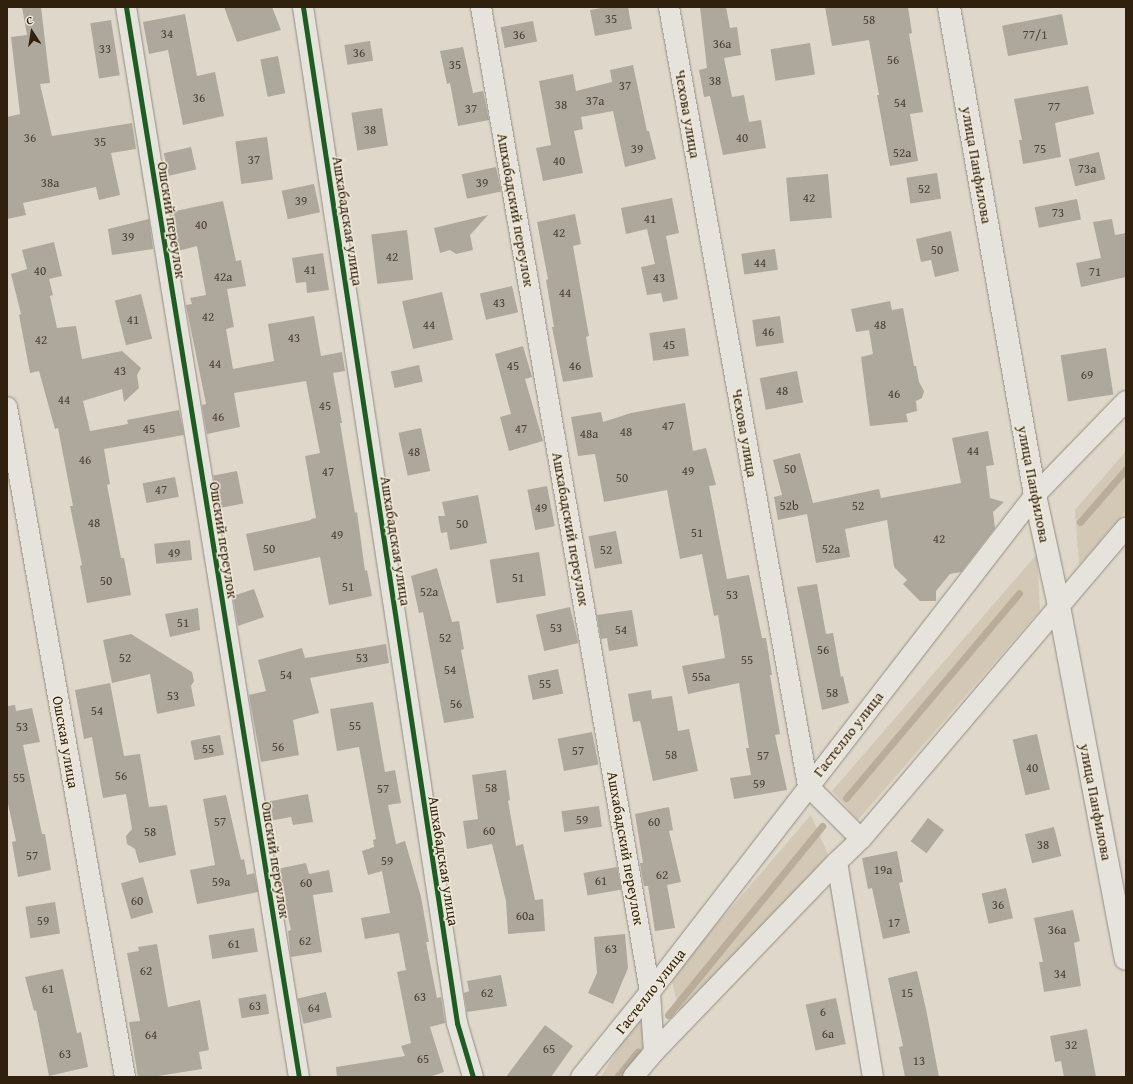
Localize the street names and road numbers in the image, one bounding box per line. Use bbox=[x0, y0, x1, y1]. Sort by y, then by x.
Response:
street label: Чехова улица bbox=[671, 68, 705, 160]
street label: улица Панфилова bbox=[958, 105, 996, 225]
street label: Ашхабадский переулок bbox=[494, 132, 538, 288]
street label: Ашхабадская улица bbox=[329, 155, 367, 287]
street label: Ошский переулок bbox=[154, 160, 190, 280]
street label: Чехова улица bbox=[728, 387, 762, 479]
street label: улица Панфилова bbox=[1014, 424, 1054, 544]
street label: Ашхабадский переулок bbox=[549, 451, 593, 607]
street label: Ашхабадская улица bbox=[377, 475, 415, 607]
street label: Ошский переулок bbox=[206, 480, 242, 600]
street label: Гастелло улица bbox=[809, 688, 887, 780]
street label: Ошская улица bbox=[49, 694, 83, 790]
street label: улица Панфилова bbox=[1076, 742, 1116, 862]
street label: Ашхабадский переулок bbox=[604, 770, 648, 926]
street label: Ашхабадская улица bbox=[425, 795, 463, 927]
street label: Ошский переулок bbox=[258, 800, 294, 920]
street label: Гастелло улица bbox=[611, 945, 689, 1037]

